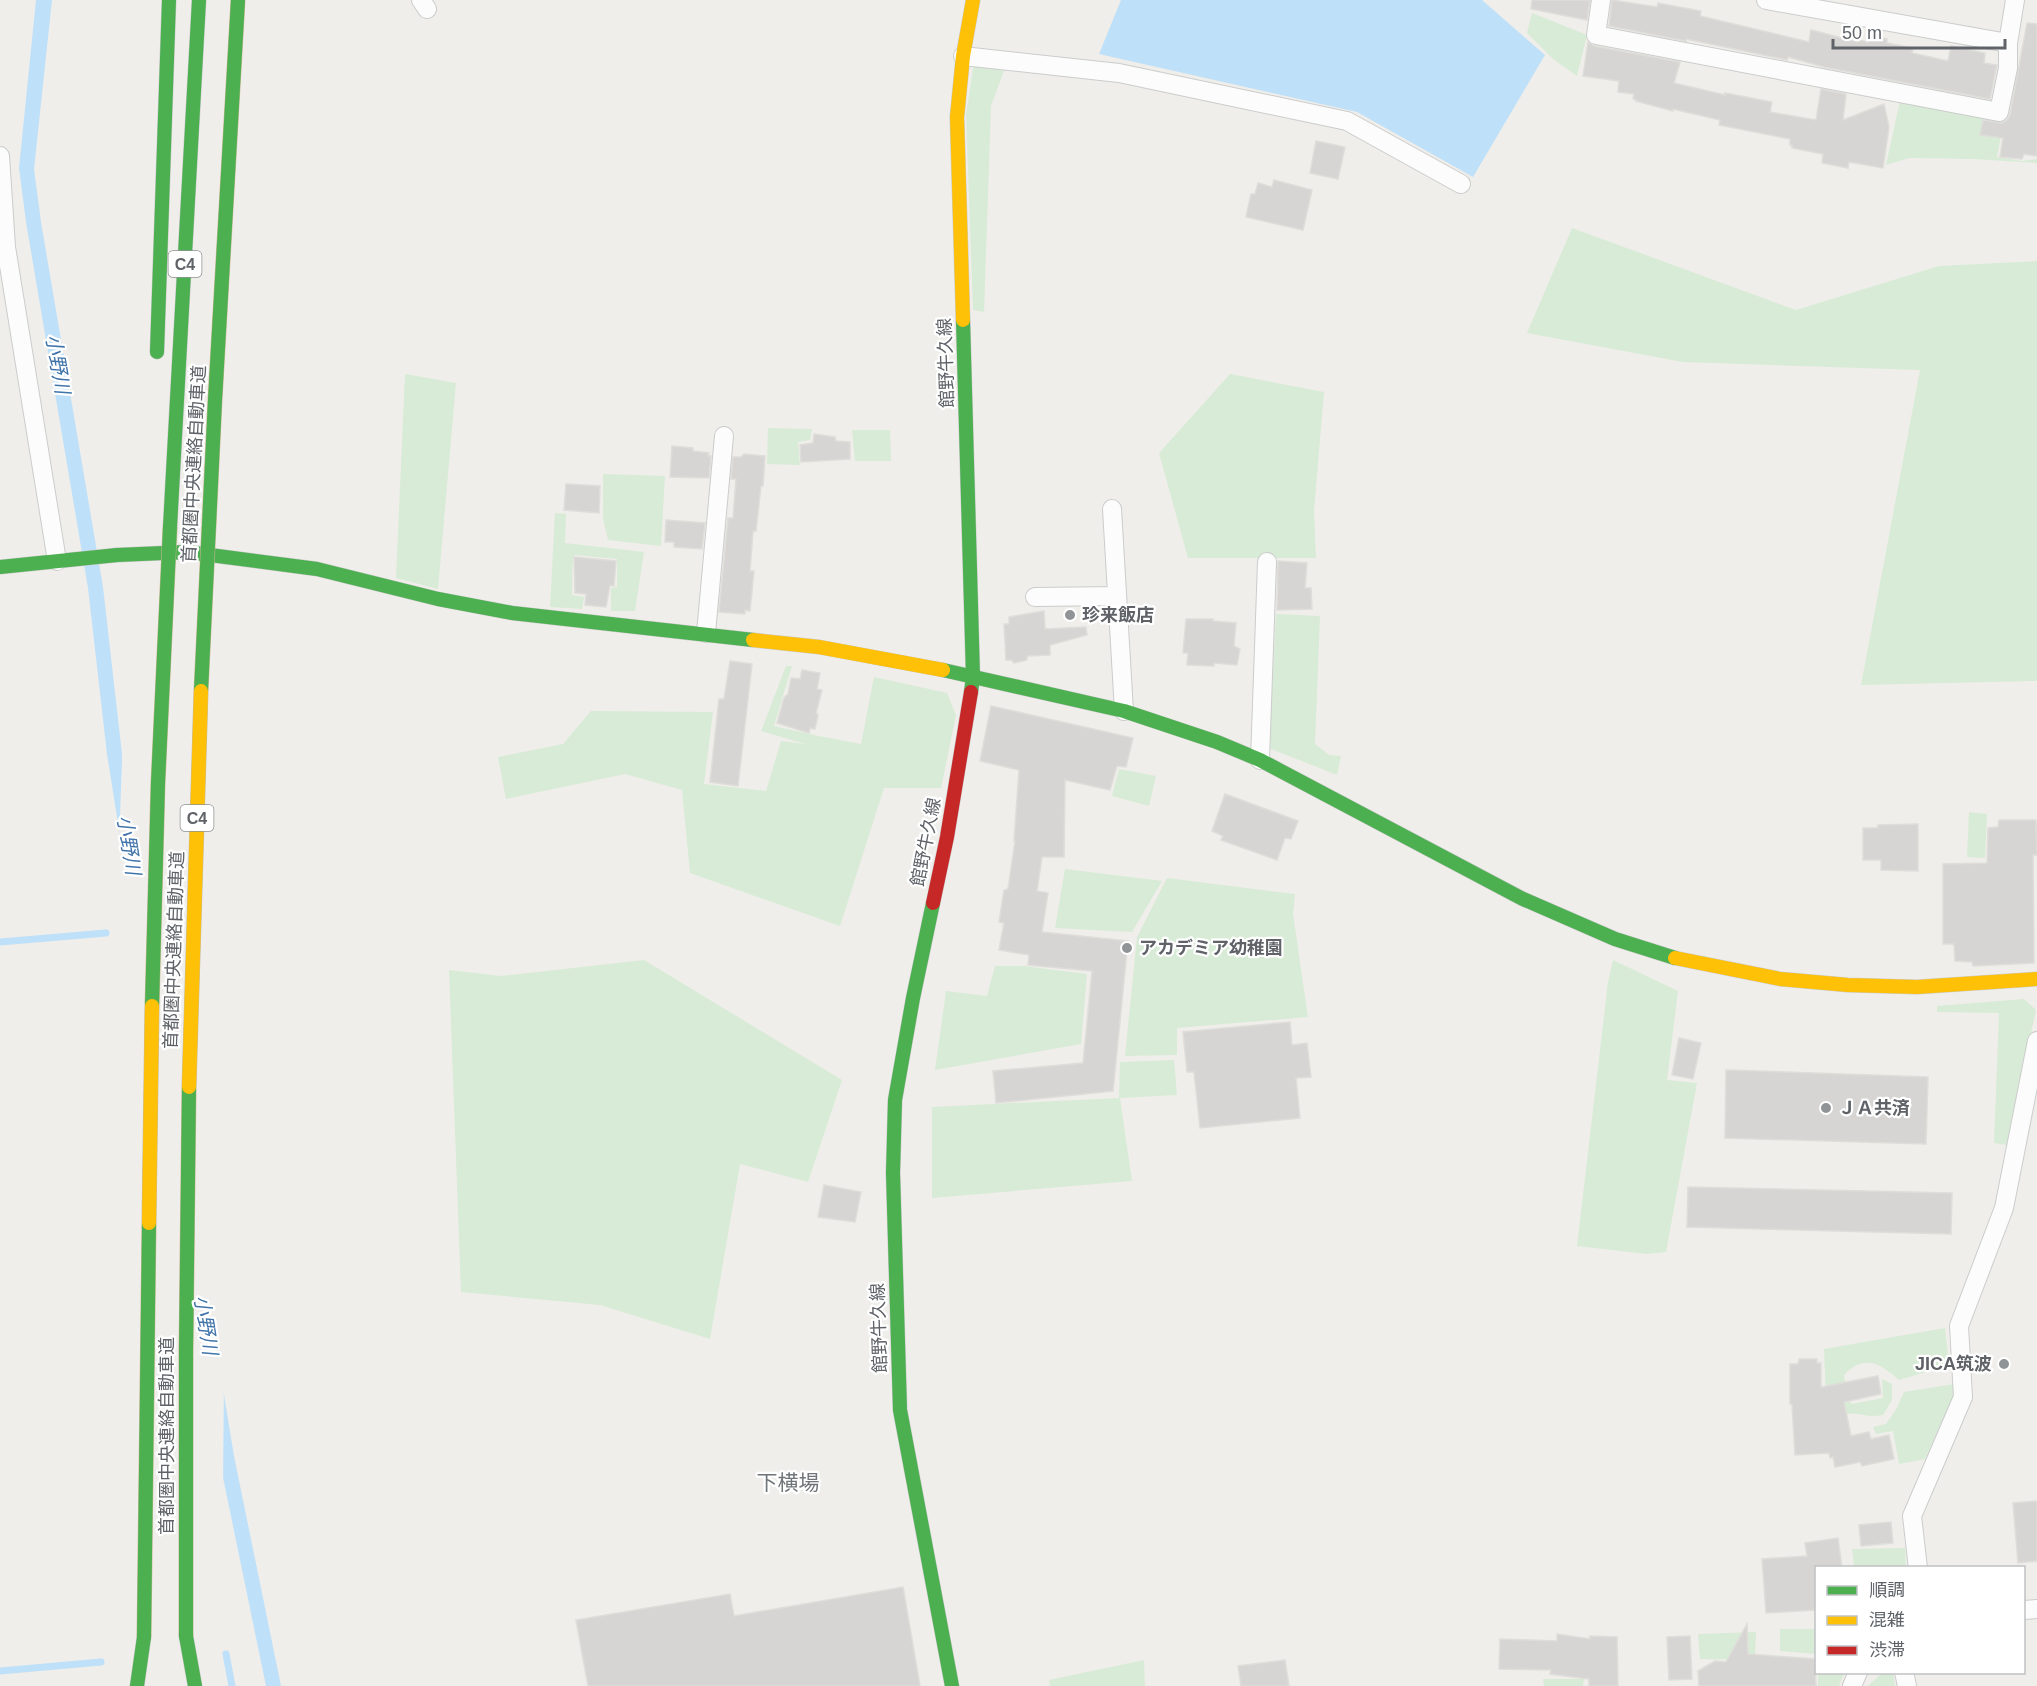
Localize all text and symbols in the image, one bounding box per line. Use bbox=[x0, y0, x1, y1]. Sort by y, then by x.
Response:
scale bar bbox=[1833, 12, 2006, 50]
text: 50 m bbox=[1842, 23, 1882, 43]
road number: C4 bbox=[168, 251, 201, 277]
street label: 館野牛久線 bbox=[934, 318, 958, 408]
water label: 小野川 bbox=[42, 333, 74, 397]
street label: 首都圏中央連絡自動車道 bbox=[179, 365, 209, 563]
place label: 珍来飯店 bbox=[1082, 605, 1154, 625]
marker: 珍来飯店 bbox=[1063, 608, 1077, 622]
street label: 館野牛久線 bbox=[908, 796, 944, 888]
road number: C4 bbox=[180, 805, 214, 831]
water label: 小野川 bbox=[113, 814, 145, 878]
street label: 首都圏中央連絡自動車道 bbox=[161, 851, 187, 1049]
place label: アカデミア幼稚園 bbox=[1139, 938, 1283, 958]
marker: アカデミア幼稚園 bbox=[1120, 941, 1134, 955]
place label: ＪＡ共済 bbox=[1838, 1098, 1910, 1118]
marker: ＪＡ共済 bbox=[1819, 1101, 1833, 1115]
street label: 館野牛久線 bbox=[867, 1283, 891, 1373]
water label: 小野川 bbox=[190, 1294, 222, 1358]
street label: 首都圏中央連絡自動車道 bbox=[157, 1337, 177, 1535]
place label: JICA筑波 bbox=[1915, 1354, 1992, 1374]
marker: JICA筑波 bbox=[1997, 1357, 2011, 1371]
district label: 下横場 bbox=[757, 1471, 820, 1494]
legend bbox=[1815, 1566, 2025, 1674]
text: 順調 bbox=[1869, 1580, 1905, 1600]
text: 混雑 bbox=[1869, 1610, 1905, 1630]
text: 渋滞 bbox=[1869, 1640, 1905, 1660]

